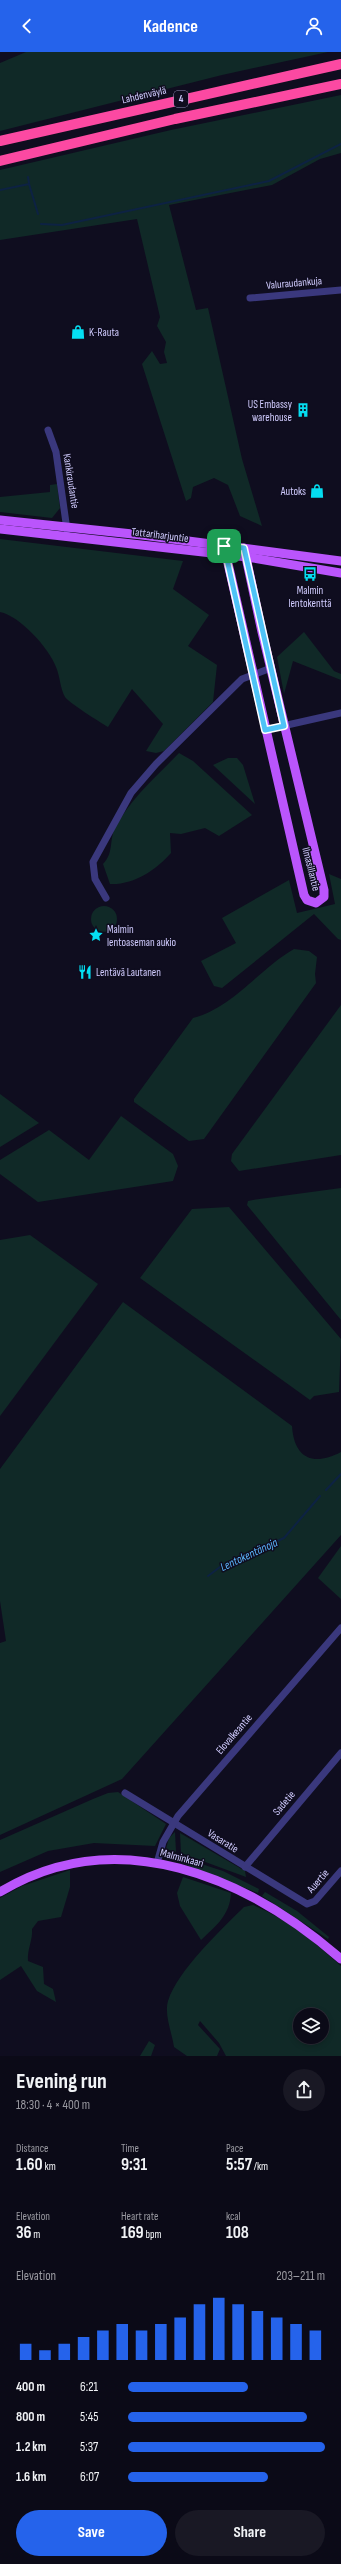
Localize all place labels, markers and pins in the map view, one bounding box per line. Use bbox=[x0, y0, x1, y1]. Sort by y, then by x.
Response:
shop icon: K-Rauta bbox=[70, 324, 86, 340]
place label: K-Rauta bbox=[89, 326, 119, 339]
place label: US Embassy warehouse bbox=[248, 398, 293, 424]
building icon: US Embassy warehouse bbox=[295, 402, 311, 418]
shop icon: Autoks bbox=[309, 483, 325, 499]
place label: Autoks bbox=[280, 485, 306, 498]
pin bbox=[207, 529, 241, 563]
bus stop icon: Malmin lentokenttä bbox=[302, 566, 318, 582]
place label: Malmin lentokenttä bbox=[288, 584, 332, 610]
place label: Malmin lentoaseman aukio bbox=[107, 923, 177, 949]
place icon: Malmin lentoaseman aukio bbox=[88, 927, 104, 943]
restaurant icon: Lentävä Lautanen bbox=[77, 964, 93, 980]
place label: Lentävä Lautanen bbox=[96, 966, 161, 979]

